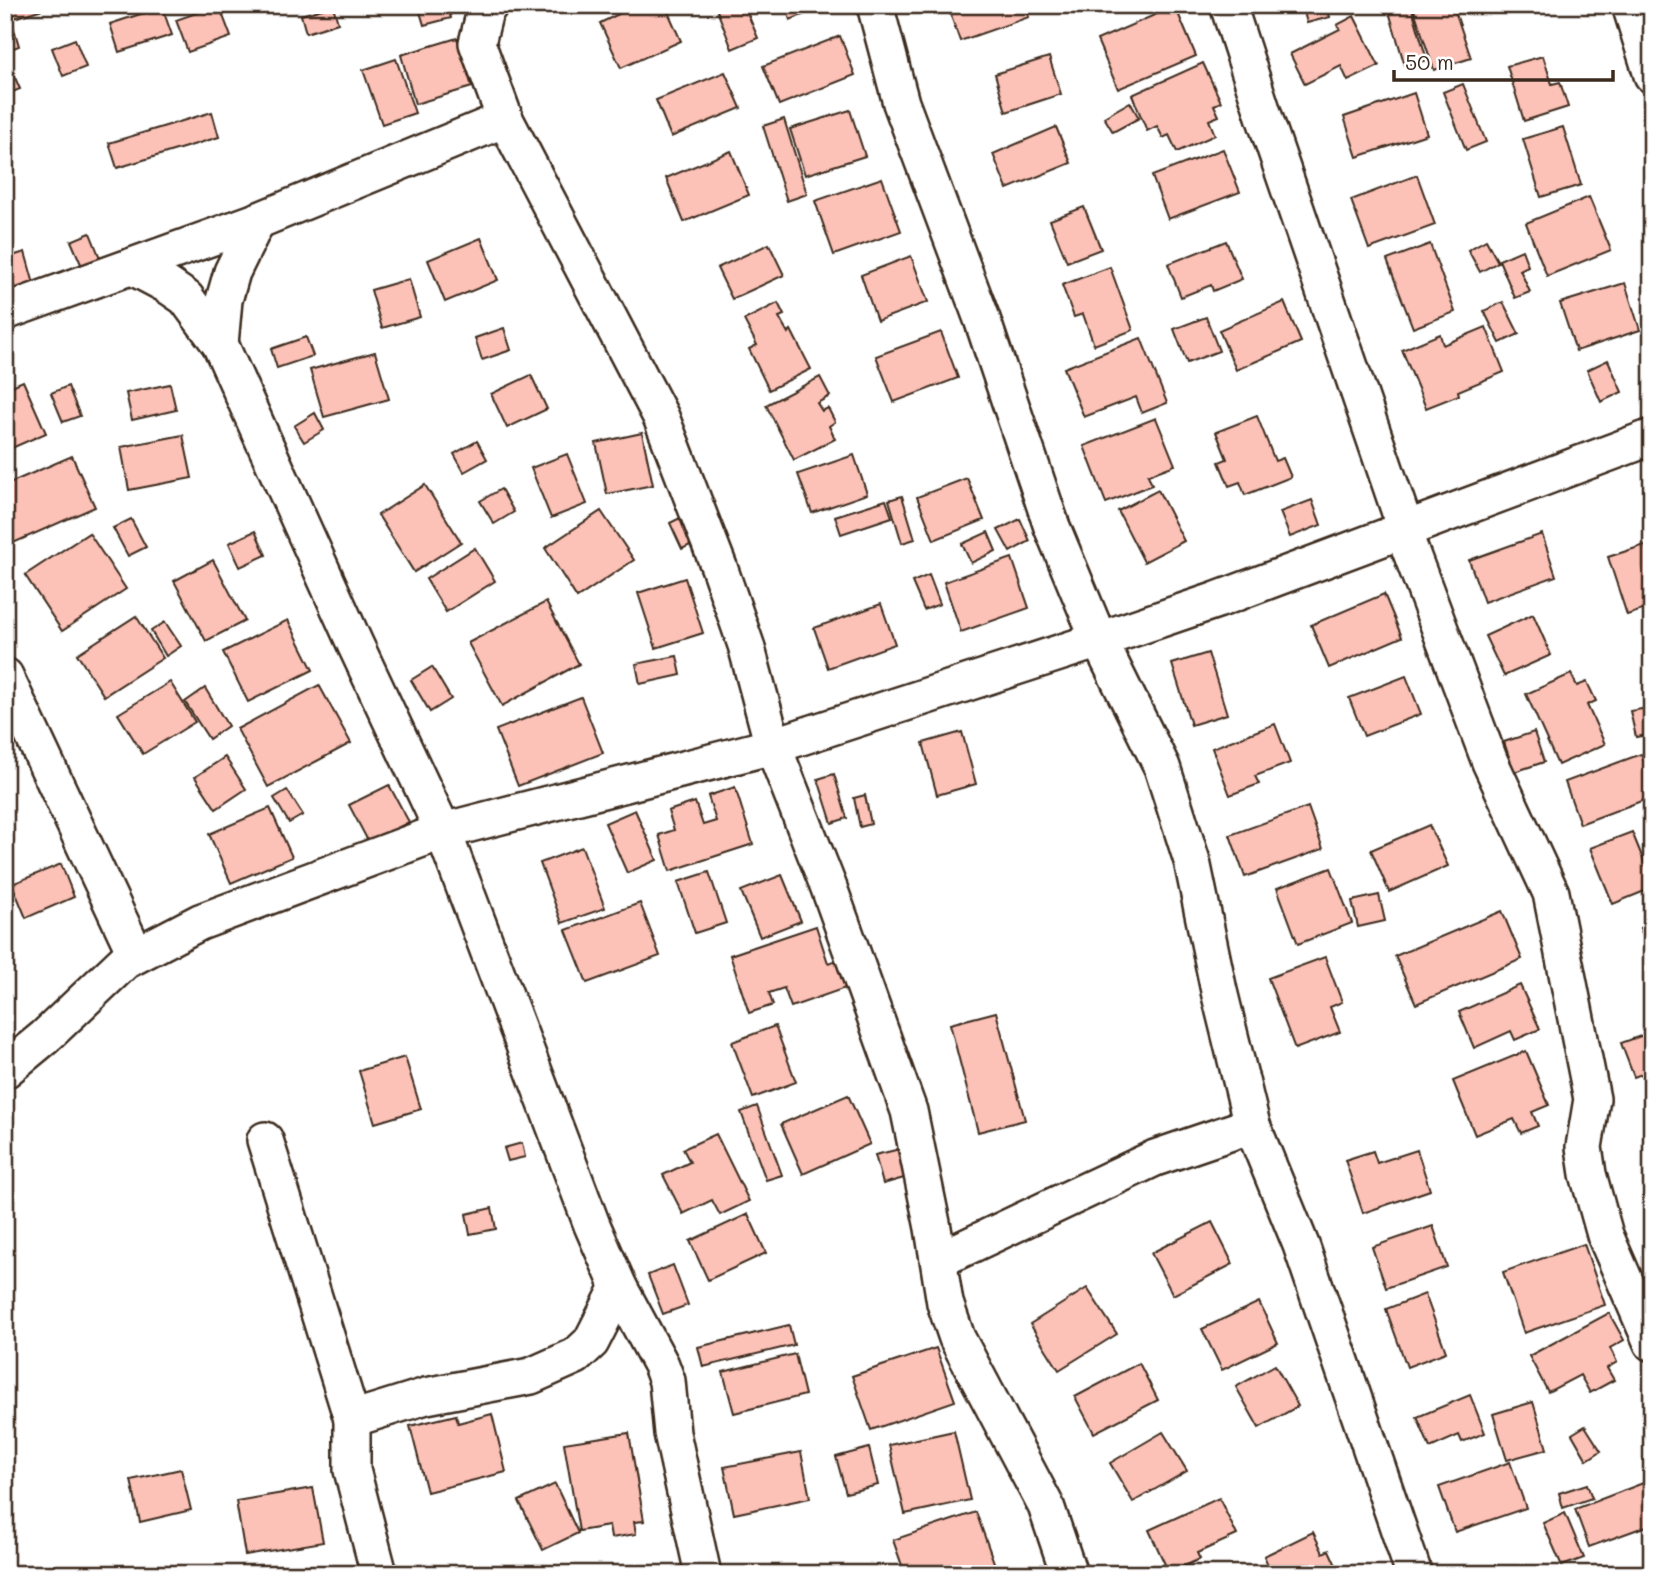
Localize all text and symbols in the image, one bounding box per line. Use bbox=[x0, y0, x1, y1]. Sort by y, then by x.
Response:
scale bar bbox=[1394, 38, 1613, 82]
text: 50 m bbox=[1405, 48, 1454, 75]

